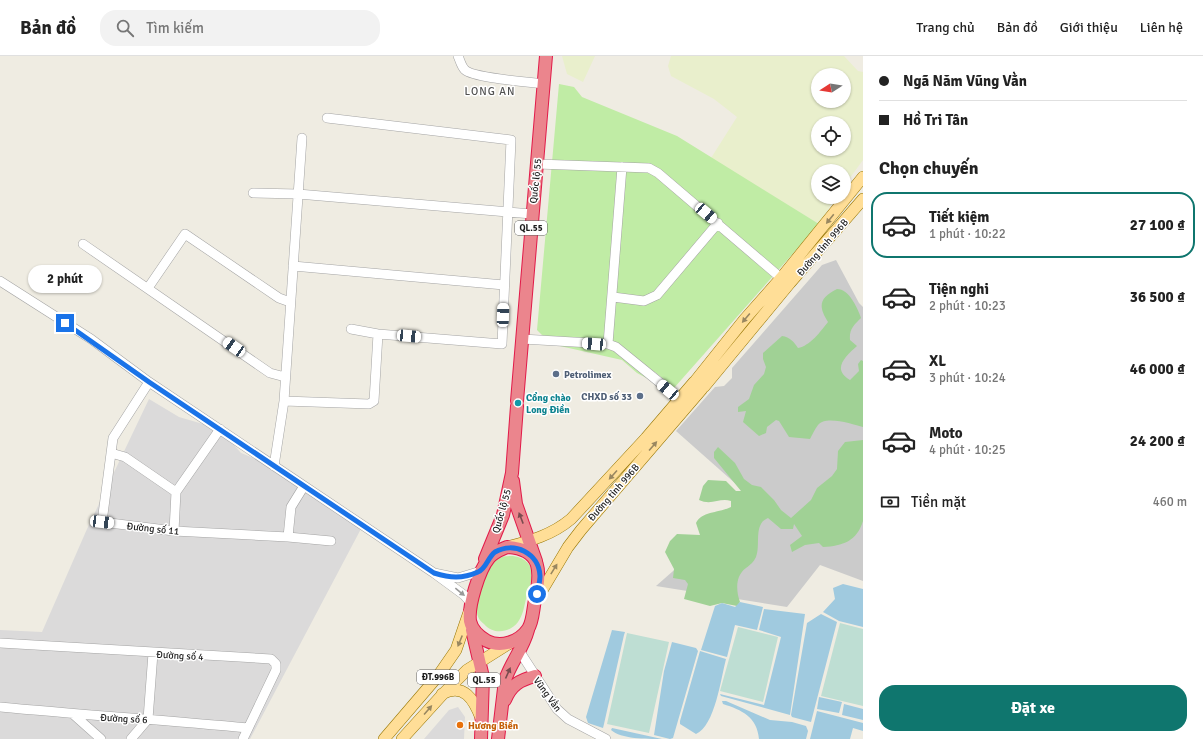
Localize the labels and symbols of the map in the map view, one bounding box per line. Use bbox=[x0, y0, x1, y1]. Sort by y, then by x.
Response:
north arrow bbox=[811, 68, 851, 108]
district label: LONG AN bbox=[465, 85, 515, 98]
street label: Quốc lộ 55 bbox=[528, 158, 544, 204]
car bbox=[693, 201, 719, 225]
one-way arrow bbox=[825, 213, 834, 224]
street label: Đường tỉnh 996B bbox=[795, 217, 851, 279]
road number: QL.55 bbox=[515, 221, 547, 235]
callout: 2 phút bbox=[28, 265, 102, 293]
car bbox=[497, 303, 509, 327]
one-way arrow bbox=[741, 313, 750, 323]
route end bbox=[56, 314, 74, 332]
car bbox=[397, 329, 421, 343]
car bbox=[221, 335, 247, 359]
car bbox=[582, 337, 606, 351]
marker: Petrolimex bbox=[551, 369, 561, 379]
place label: Petrolimex bbox=[564, 369, 611, 381]
car bbox=[655, 378, 681, 402]
place label: CHXD số 33 bbox=[581, 390, 632, 403]
marker: CHXD số 33 bbox=[635, 391, 645, 401]
place label: Cổng chào Long Điền bbox=[526, 392, 571, 416]
marker: Cổng chào Long Điền bbox=[513, 398, 523, 408]
one-way arrow bbox=[648, 441, 657, 451]
street label: Đường tỉnh 996B bbox=[586, 462, 642, 524]
one-way arrow bbox=[609, 470, 618, 479]
street label: Quốc lộ 55 bbox=[490, 488, 514, 535]
one-way arrow bbox=[518, 511, 524, 523]
car bbox=[89, 515, 115, 529]
street label: Đường số 11 bbox=[126, 520, 180, 538]
one-way arrow bbox=[550, 564, 558, 574]
route start bbox=[528, 585, 546, 603]
one-way arrow bbox=[454, 588, 465, 597]
one-way arrow bbox=[456, 635, 462, 647]
street label: Đường số 4 bbox=[156, 649, 205, 663]
one-way arrow bbox=[505, 667, 511, 679]
road number: ĐT.996B bbox=[417, 670, 459, 684]
road number: QL.55 bbox=[468, 673, 500, 687]
street label: Vũng Vằn bbox=[531, 674, 565, 714]
one-way arrow bbox=[423, 705, 432, 714]
street label: Đường số 6 bbox=[100, 712, 148, 726]
marker: Hương Biển bbox=[455, 720, 465, 730]
place label: Hương Biển bbox=[468, 720, 519, 732]

